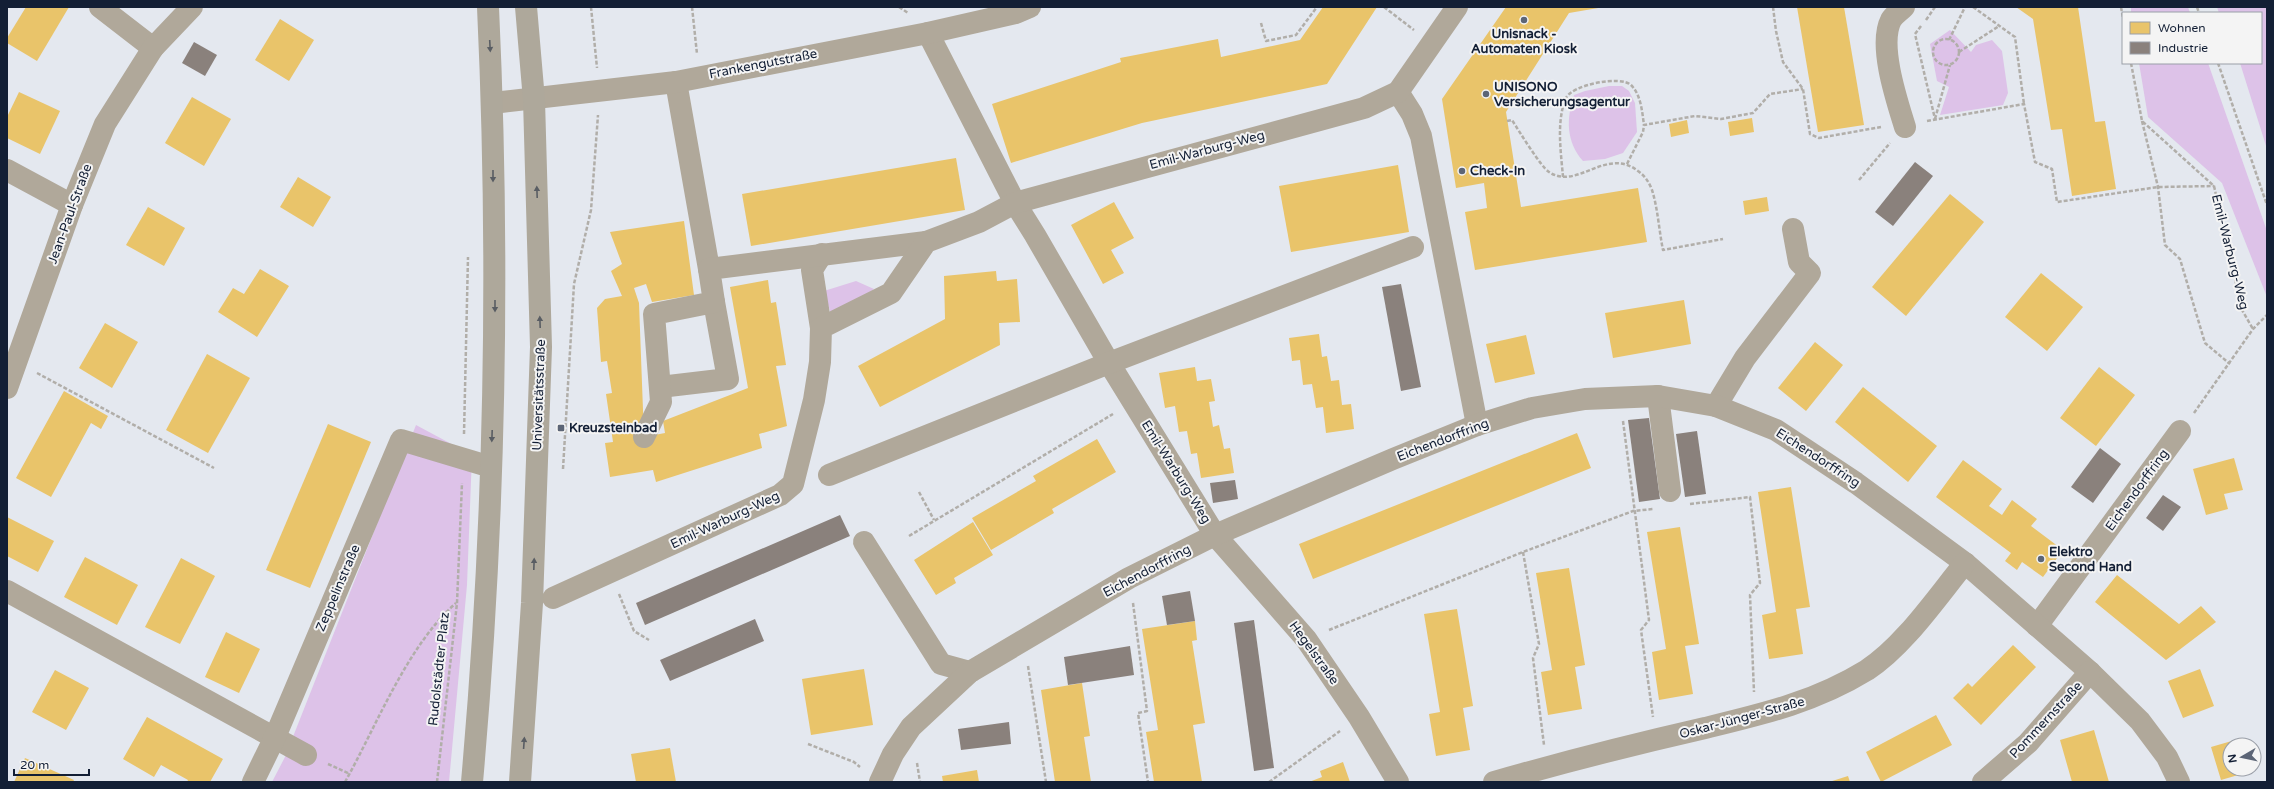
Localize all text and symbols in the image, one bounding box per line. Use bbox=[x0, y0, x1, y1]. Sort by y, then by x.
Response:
legend bbox=[2122, 12, 2262, 64]
marker: Unisnack - Automaten Kiosk bbox=[1519, 15, 1529, 25]
text: Wohnen bbox=[2158, 21, 2206, 35]
place label: Unisnack - Automaten Kiosk bbox=[1471, 26, 1577, 57]
one-way arrow bbox=[487, 40, 493, 53]
text: Industrie bbox=[2158, 41, 2208, 55]
street label: Frankengutstraße bbox=[708, 46, 818, 82]
place label: UNISONO Versicherungsagentur bbox=[1494, 79, 1631, 110]
marker: UNISONO Versicherungsagentur bbox=[1481, 89, 1491, 99]
street label: Emil-Warburg-Weg bbox=[1148, 127, 1266, 173]
street label: Jean-Paul-Straße bbox=[44, 162, 96, 266]
place label: Check-In bbox=[1470, 163, 1525, 179]
marker: Check-In bbox=[1457, 166, 1467, 176]
one-way arrow bbox=[490, 170, 497, 182]
one-way arrow bbox=[534, 185, 540, 198]
street label: Emil-Warburg-Weg bbox=[2208, 193, 2252, 311]
one-way arrow bbox=[492, 300, 498, 313]
one-way arrow bbox=[537, 316, 544, 328]
street label: Universitätsstraße bbox=[529, 339, 549, 451]
street label: Eichendorffring bbox=[1395, 415, 1491, 465]
street label: Emil-Warburg-Weg bbox=[1138, 417, 1214, 527]
place label: Kreuzsteinbad bbox=[569, 420, 658, 436]
marker: Kreuzsteinbad bbox=[556, 423, 566, 433]
street label: Eichendorffring bbox=[1773, 425, 1863, 491]
one-way arrow bbox=[489, 430, 495, 443]
street label: Eichendorffring bbox=[2102, 446, 2172, 534]
street label: Emil-Warburg-Weg bbox=[668, 488, 782, 552]
street label: Eichendorffring bbox=[1100, 541, 1194, 601]
street label: Zeppelinstraße bbox=[313, 542, 363, 634]
place label: Elektro Second Hand bbox=[2049, 544, 2132, 575]
marker: Elektro Second Hand bbox=[2036, 554, 2046, 564]
one-way arrow bbox=[531, 557, 537, 570]
street label: Rudolstädter Platz bbox=[425, 611, 453, 727]
street label: Hegelstraße bbox=[1286, 618, 1342, 688]
street label: Pommernstraße bbox=[2006, 678, 2086, 762]
street label: Oskar-Jünger-Straße bbox=[1678, 694, 1806, 742]
one-way arrow bbox=[520, 737, 527, 749]
north arrow bbox=[2222, 737, 2262, 777]
scale bar bbox=[14, 751, 89, 777]
text: N bbox=[2226, 753, 2240, 764]
text: 20 m bbox=[20, 758, 49, 772]

